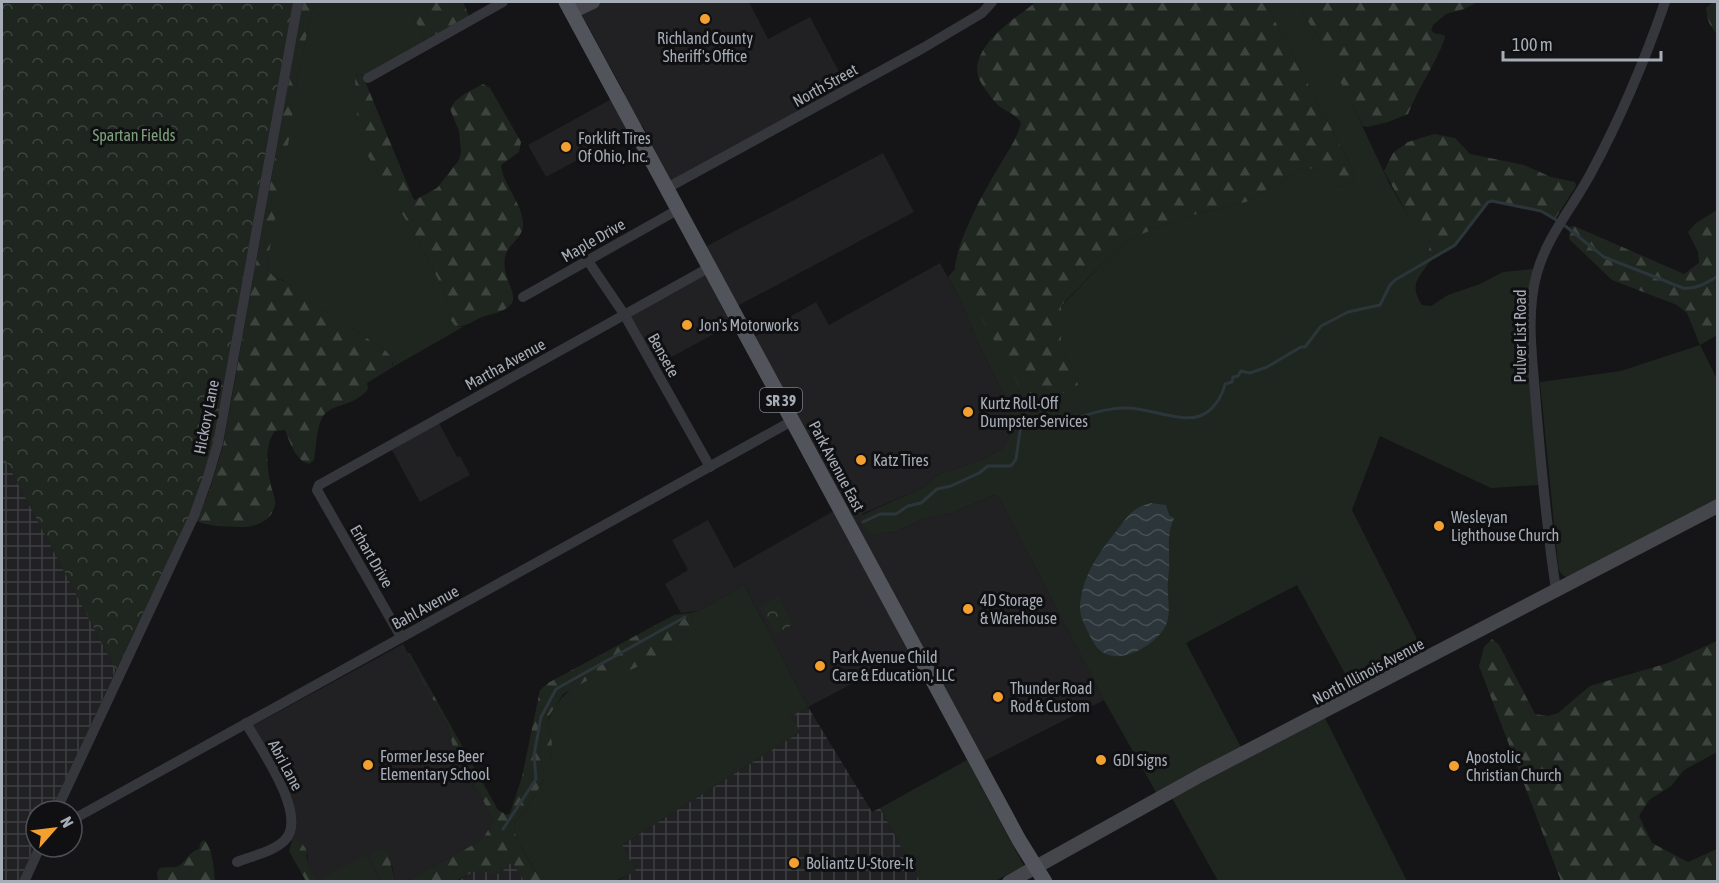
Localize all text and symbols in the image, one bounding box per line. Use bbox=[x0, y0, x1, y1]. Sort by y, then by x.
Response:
marker: Richland County Sheriff's Office bbox=[698, 12, 712, 26]
scale bar bbox=[1503, 24, 1660, 62]
place label: Richland County Sheriff's Office bbox=[657, 29, 753, 65]
text: 100 m bbox=[1512, 34, 1553, 55]
street label: North Street bbox=[790, 60, 861, 110]
park label: Spartan Fields bbox=[92, 126, 176, 145]
place label: Forklift Tires Of Ohio, Inc. bbox=[578, 129, 651, 165]
marker: Forklift Tires Of Ohio, Inc. bbox=[559, 140, 573, 154]
street label: Maple Drive bbox=[558, 215, 628, 266]
street label: Pulver List Road bbox=[1511, 289, 1529, 383]
place label: Jon's Motorworks bbox=[699, 316, 799, 334]
marker: Jon's Motorworks bbox=[680, 318, 694, 332]
street label: Bensete bbox=[645, 330, 683, 380]
street label: Martha Avenue bbox=[462, 335, 548, 393]
street label: Hickory Lane bbox=[190, 378, 223, 456]
road number: SR 39 bbox=[760, 388, 802, 412]
place label: Kurtz Roll-Off Dumpster Services bbox=[980, 394, 1088, 431]
marker: Kurtz Roll-Off Dumpster Services bbox=[961, 405, 975, 419]
street label: Park Avenue East bbox=[806, 418, 869, 515]
place label: Katz Tires bbox=[873, 451, 929, 469]
marker: Katz Tires bbox=[854, 453, 868, 467]
place label: Wesleyan Lighthouse Church bbox=[1451, 508, 1559, 545]
marker: Wesleyan Lighthouse Church bbox=[1432, 519, 1446, 533]
street label: Erhart Drive bbox=[347, 522, 397, 590]
street label: Bahl Avenue bbox=[388, 581, 462, 633]
place label: 4D Storage & Warehouse bbox=[980, 591, 1057, 627]
marker: 4D Storage & Warehouse bbox=[961, 602, 975, 616]
street label: North Illinois Avenue bbox=[1309, 634, 1427, 708]
place label: Park Avenue Child Care & Education, LLC bbox=[832, 648, 955, 684]
marker: Park Avenue Child Care & Education, LLC bbox=[813, 659, 827, 673]
place label: Thunder Road Rod & Custom bbox=[1010, 679, 1092, 715]
marker: Thunder Road Rod & Custom bbox=[991, 690, 1005, 704]
street label: Abri Lane bbox=[265, 737, 307, 793]
place label: Former Jesse Beer Elementary School bbox=[380, 747, 491, 784]
place label: Apostolic Christian Church bbox=[1466, 748, 1562, 784]
place label: GDI Signs bbox=[1113, 751, 1168, 770]
marker: GDI Signs bbox=[1094, 753, 1108, 767]
marker: Former Jesse Beer Elementary School bbox=[361, 758, 375, 772]
marker: Apostolic Christian Church bbox=[1447, 759, 1461, 773]
north arrow bbox=[24, 799, 84, 859]
text: N bbox=[57, 814, 77, 830]
place label: Boliantz U-Store-It bbox=[806, 854, 914, 872]
marker: Boliantz U-Store-It bbox=[787, 856, 801, 870]

